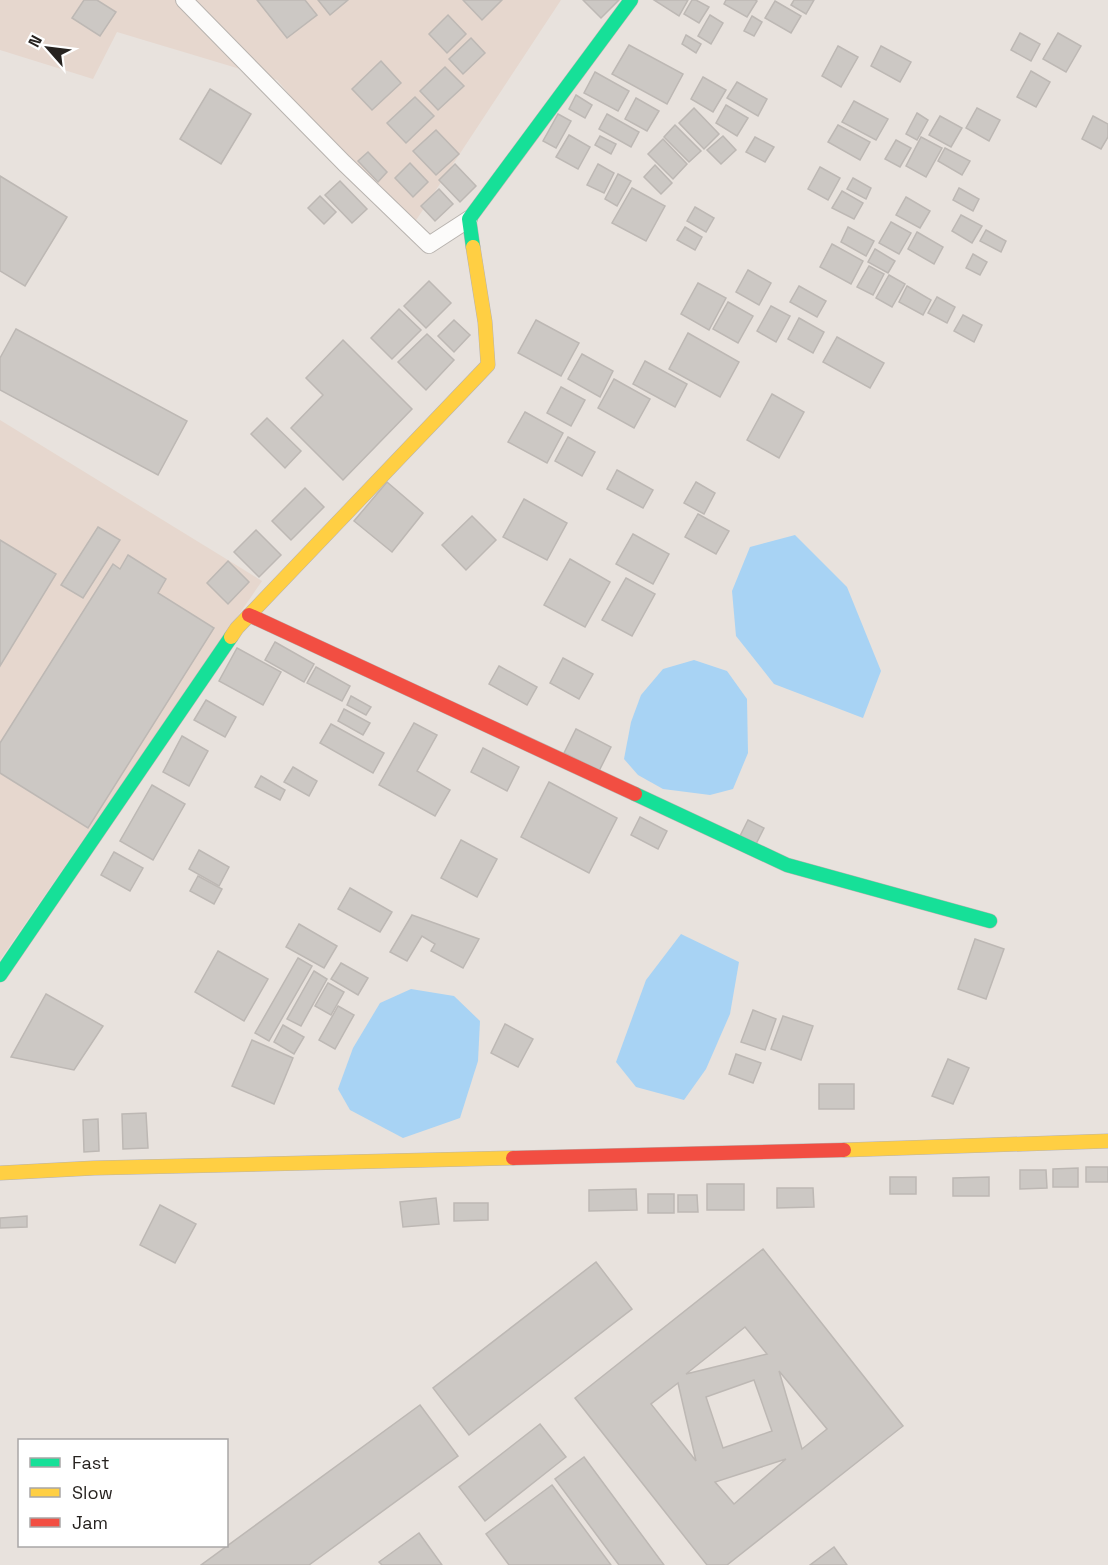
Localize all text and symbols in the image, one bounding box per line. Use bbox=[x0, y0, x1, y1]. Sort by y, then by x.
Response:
north arrow bbox=[18, 18, 78, 78]
text: N bbox=[23, 32, 47, 51]
legend bbox=[18, 1439, 228, 1547]
text: Fast bbox=[72, 1451, 109, 1474]
text: Slow bbox=[72, 1481, 113, 1504]
text: Jam bbox=[72, 1511, 108, 1534]

